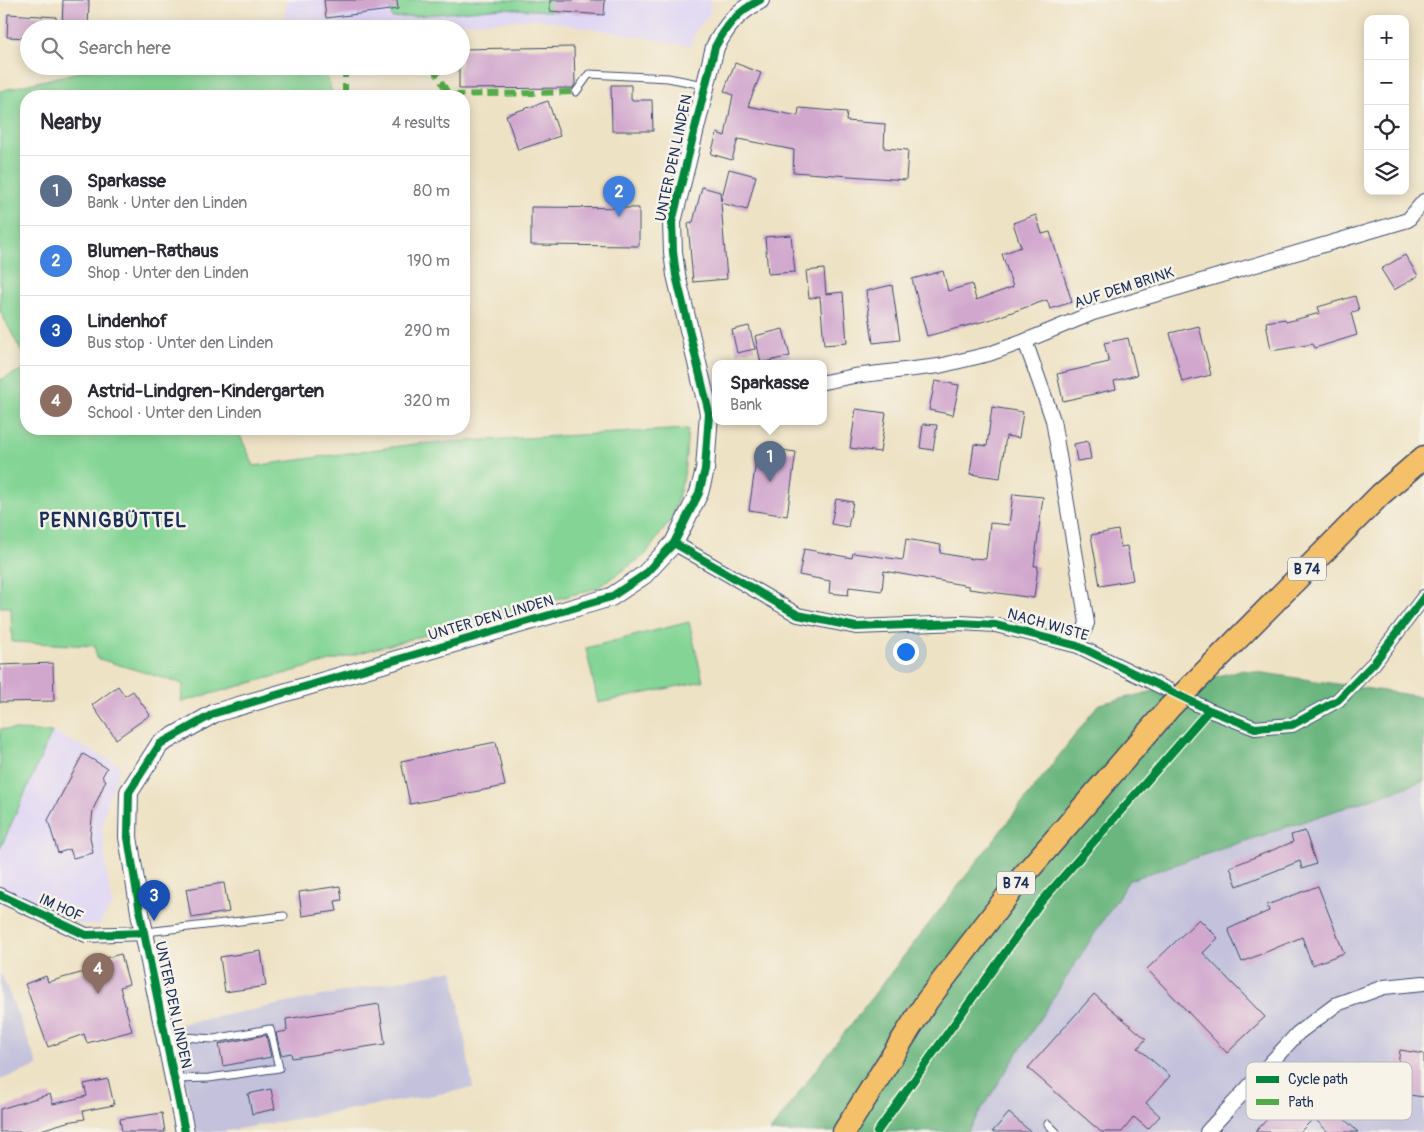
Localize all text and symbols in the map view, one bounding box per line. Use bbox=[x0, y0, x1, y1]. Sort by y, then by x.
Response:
map controls bbox=[1364, 15, 1409, 195]
button: + bbox=[1364, 15, 1409, 60]
search box bbox=[20, 20, 470, 75]
icon: search bbox=[38, 34, 66, 62]
text: Search here bbox=[78, 36, 171, 60]
button: − bbox=[1364, 60, 1409, 105]
street label: UNTER DEN LINDEN bbox=[651, 93, 697, 223]
button: locate bbox=[1364, 105, 1409, 150]
text: Nearby bbox=[40, 109, 101, 136]
text: 4 results bbox=[392, 113, 450, 133]
button: layers bbox=[1364, 150, 1409, 195]
text: Sparkasse bbox=[87, 169, 166, 193]
pin: 2 bbox=[603, 176, 635, 217]
text: 1 bbox=[53, 181, 59, 201]
text: 80 m bbox=[413, 181, 450, 201]
text: Bank · Unter den Linden bbox=[87, 193, 247, 213]
text: Blumen-Rathaus bbox=[87, 239, 218, 263]
text: 2 bbox=[52, 251, 60, 271]
text: 190 m bbox=[407, 251, 450, 271]
text: Shop · Unter den Linden bbox=[87, 263, 249, 283]
street label: AUF DEM BRINK bbox=[1072, 263, 1176, 313]
text: Lindenhof bbox=[87, 309, 168, 333]
text: 3 bbox=[52, 321, 60, 341]
text: 290 m bbox=[404, 321, 450, 341]
text: Bus stop · Unter den Linden bbox=[87, 333, 273, 353]
popup bbox=[712, 360, 827, 425]
text: Sparkasse bbox=[730, 371, 809, 395]
text: Astrid-Lindgren-Kindergarten bbox=[87, 379, 324, 403]
text: 4 bbox=[51, 391, 61, 411]
text: 320 m bbox=[404, 391, 450, 411]
text: Bank bbox=[730, 395, 762, 415]
text: School · Unter den Linden bbox=[87, 403, 262, 423]
pin: 1 bbox=[754, 441, 786, 482]
district label: PENNIGBÜTTEL bbox=[39, 508, 187, 533]
road number: B 74 bbox=[1288, 558, 1326, 580]
street label: UNTER DEN LINDEN bbox=[426, 591, 556, 645]
street label: NACH WISTE bbox=[1005, 604, 1091, 646]
your location bbox=[893, 639, 919, 665]
road number: B 74 bbox=[997, 871, 1035, 894]
pin: 3 bbox=[138, 880, 170, 921]
street label: IM HOF bbox=[36, 890, 86, 926]
street label: UNTER DEN LINDEN bbox=[150, 940, 196, 1070]
pin: 4 bbox=[82, 953, 114, 994]
legend bbox=[1246, 1062, 1412, 1120]
text: Cycle path bbox=[1288, 1071, 1348, 1088]
text: Path bbox=[1288, 1094, 1313, 1111]

